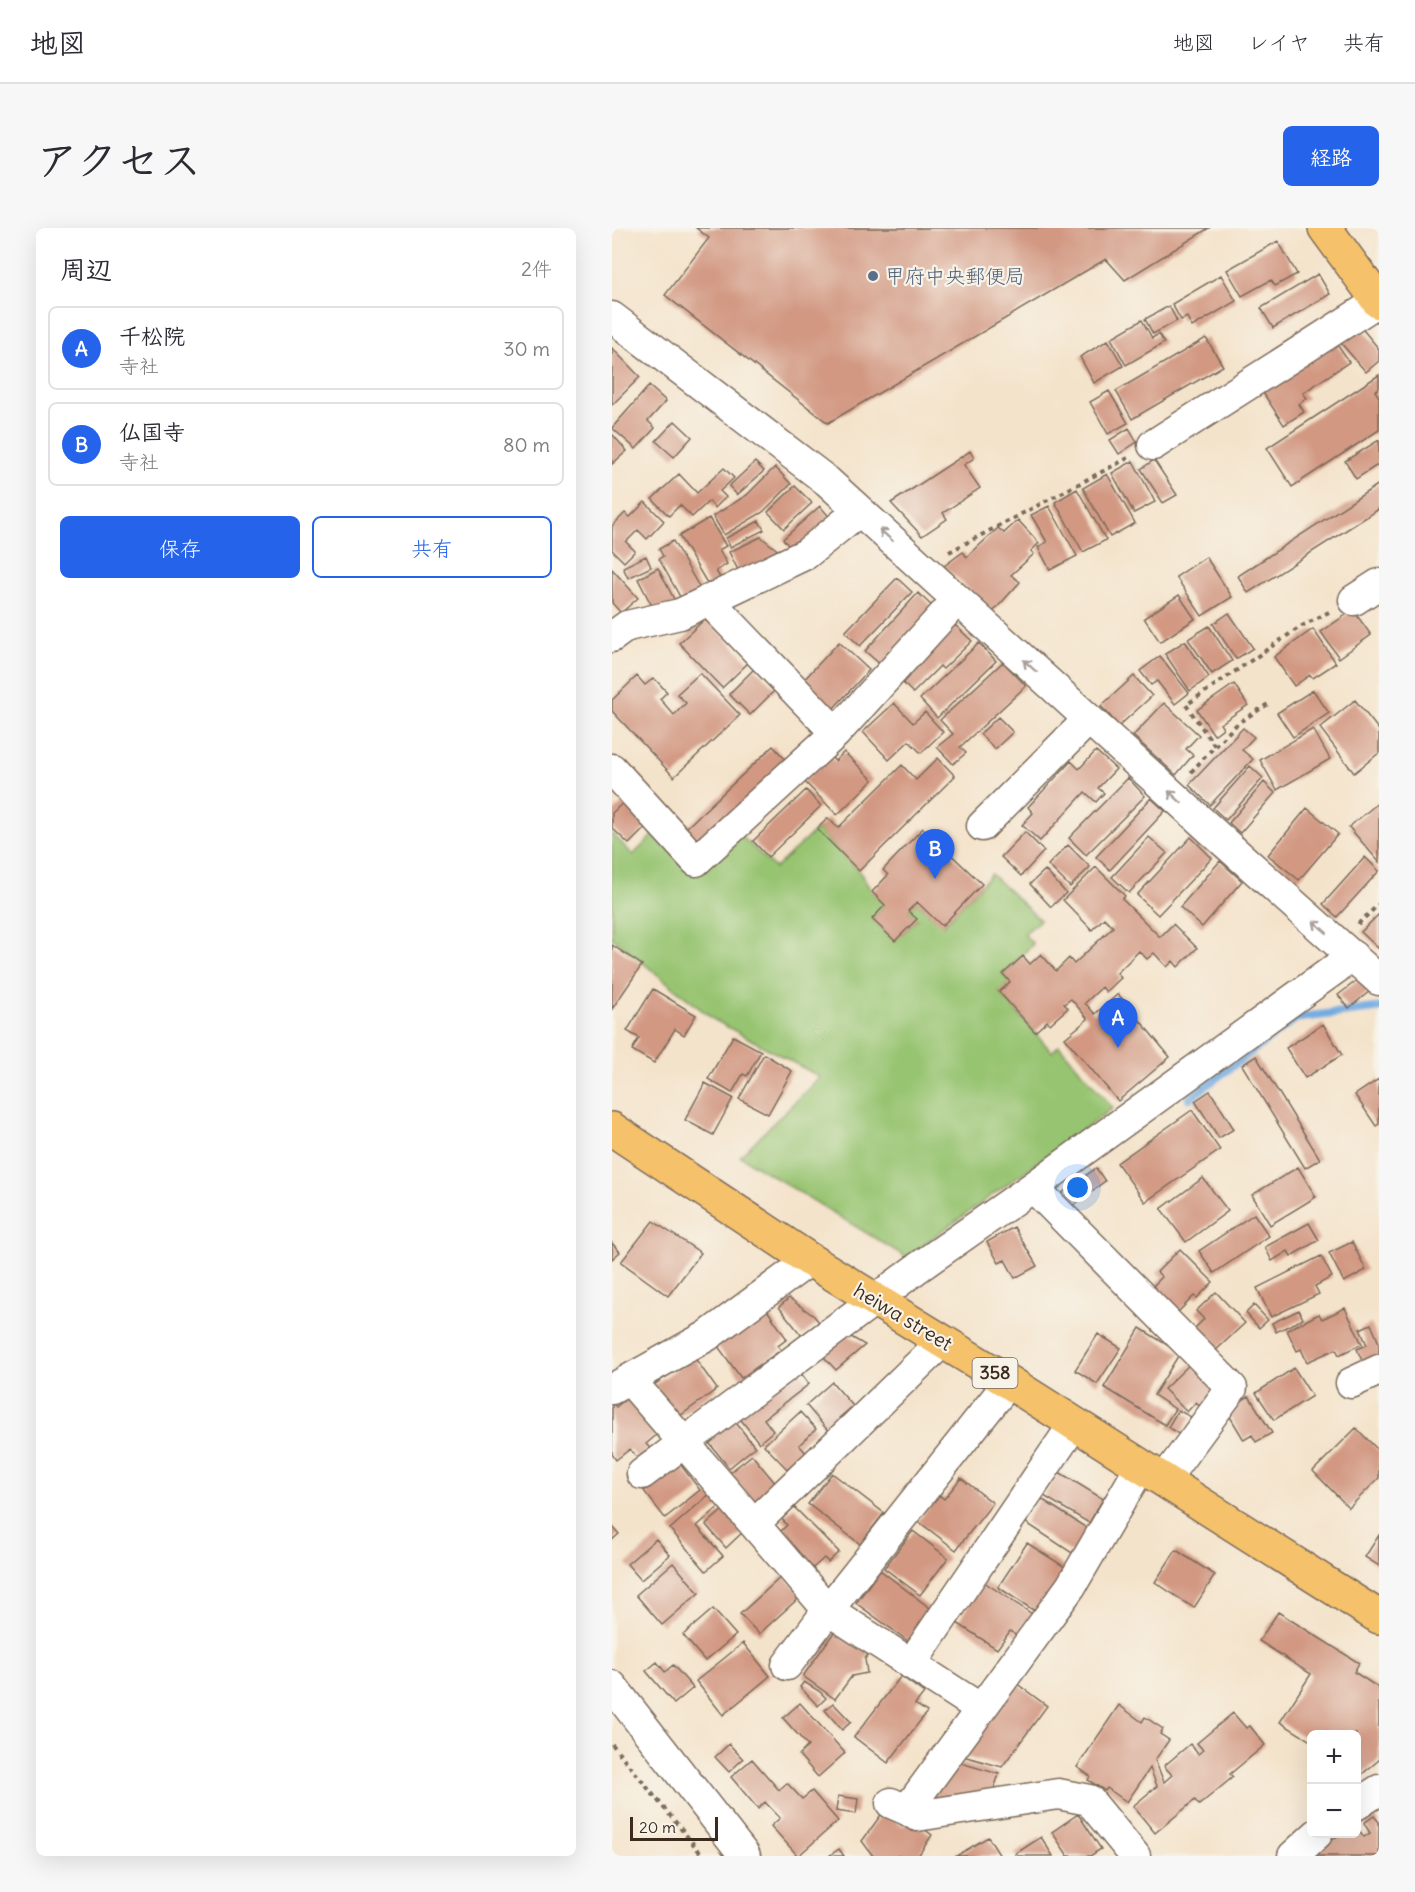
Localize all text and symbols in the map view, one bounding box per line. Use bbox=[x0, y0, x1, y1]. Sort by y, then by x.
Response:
text: 地図 bbox=[30, 25, 86, 61]
text: 地図 bbox=[1173, 29, 1215, 56]
text: レイヤ bbox=[1248, 29, 1310, 56]
text: 共有 bbox=[1343, 29, 1385, 56]
button: 経路 bbox=[1283, 126, 1379, 186]
text: アクセス bbox=[36, 134, 201, 186]
text: 周辺 bbox=[60, 253, 112, 286]
text: 2件 bbox=[521, 256, 552, 281]
place label: 甲府中央郵便局 bbox=[885, 263, 1025, 288]
marker: 甲府中央郵便局 bbox=[866, 269, 880, 283]
text: 千松院 bbox=[119, 322, 185, 350]
text: A bbox=[75, 336, 88, 361]
text: 30 m bbox=[503, 336, 550, 361]
text: 寺社 bbox=[119, 353, 159, 378]
text: 仏国寺 bbox=[119, 418, 185, 446]
text: B bbox=[75, 432, 88, 457]
text: 80 m bbox=[503, 432, 550, 457]
text: 寺社 bbox=[119, 449, 159, 474]
button: 保存 bbox=[60, 516, 300, 578]
button: 共有 bbox=[312, 516, 552, 578]
one-way arrow bbox=[879, 528, 894, 542]
one-way arrow bbox=[1023, 659, 1038, 673]
one-way arrow bbox=[1167, 790, 1182, 804]
pin: B bbox=[916, 830, 954, 879]
one-way arrow bbox=[1313, 920, 1328, 934]
pin: A bbox=[1098, 998, 1138, 1048]
your location bbox=[1063, 1173, 1092, 1202]
street label: heiwa street bbox=[850, 1277, 957, 1356]
road number: 358 bbox=[972, 1358, 1018, 1388]
map controls bbox=[1307, 1730, 1361, 1838]
button: + bbox=[1307, 1730, 1361, 1784]
button: − bbox=[1307, 1784, 1361, 1838]
scale bar bbox=[630, 1814, 718, 1842]
text: 20 m bbox=[639, 1817, 676, 1837]

